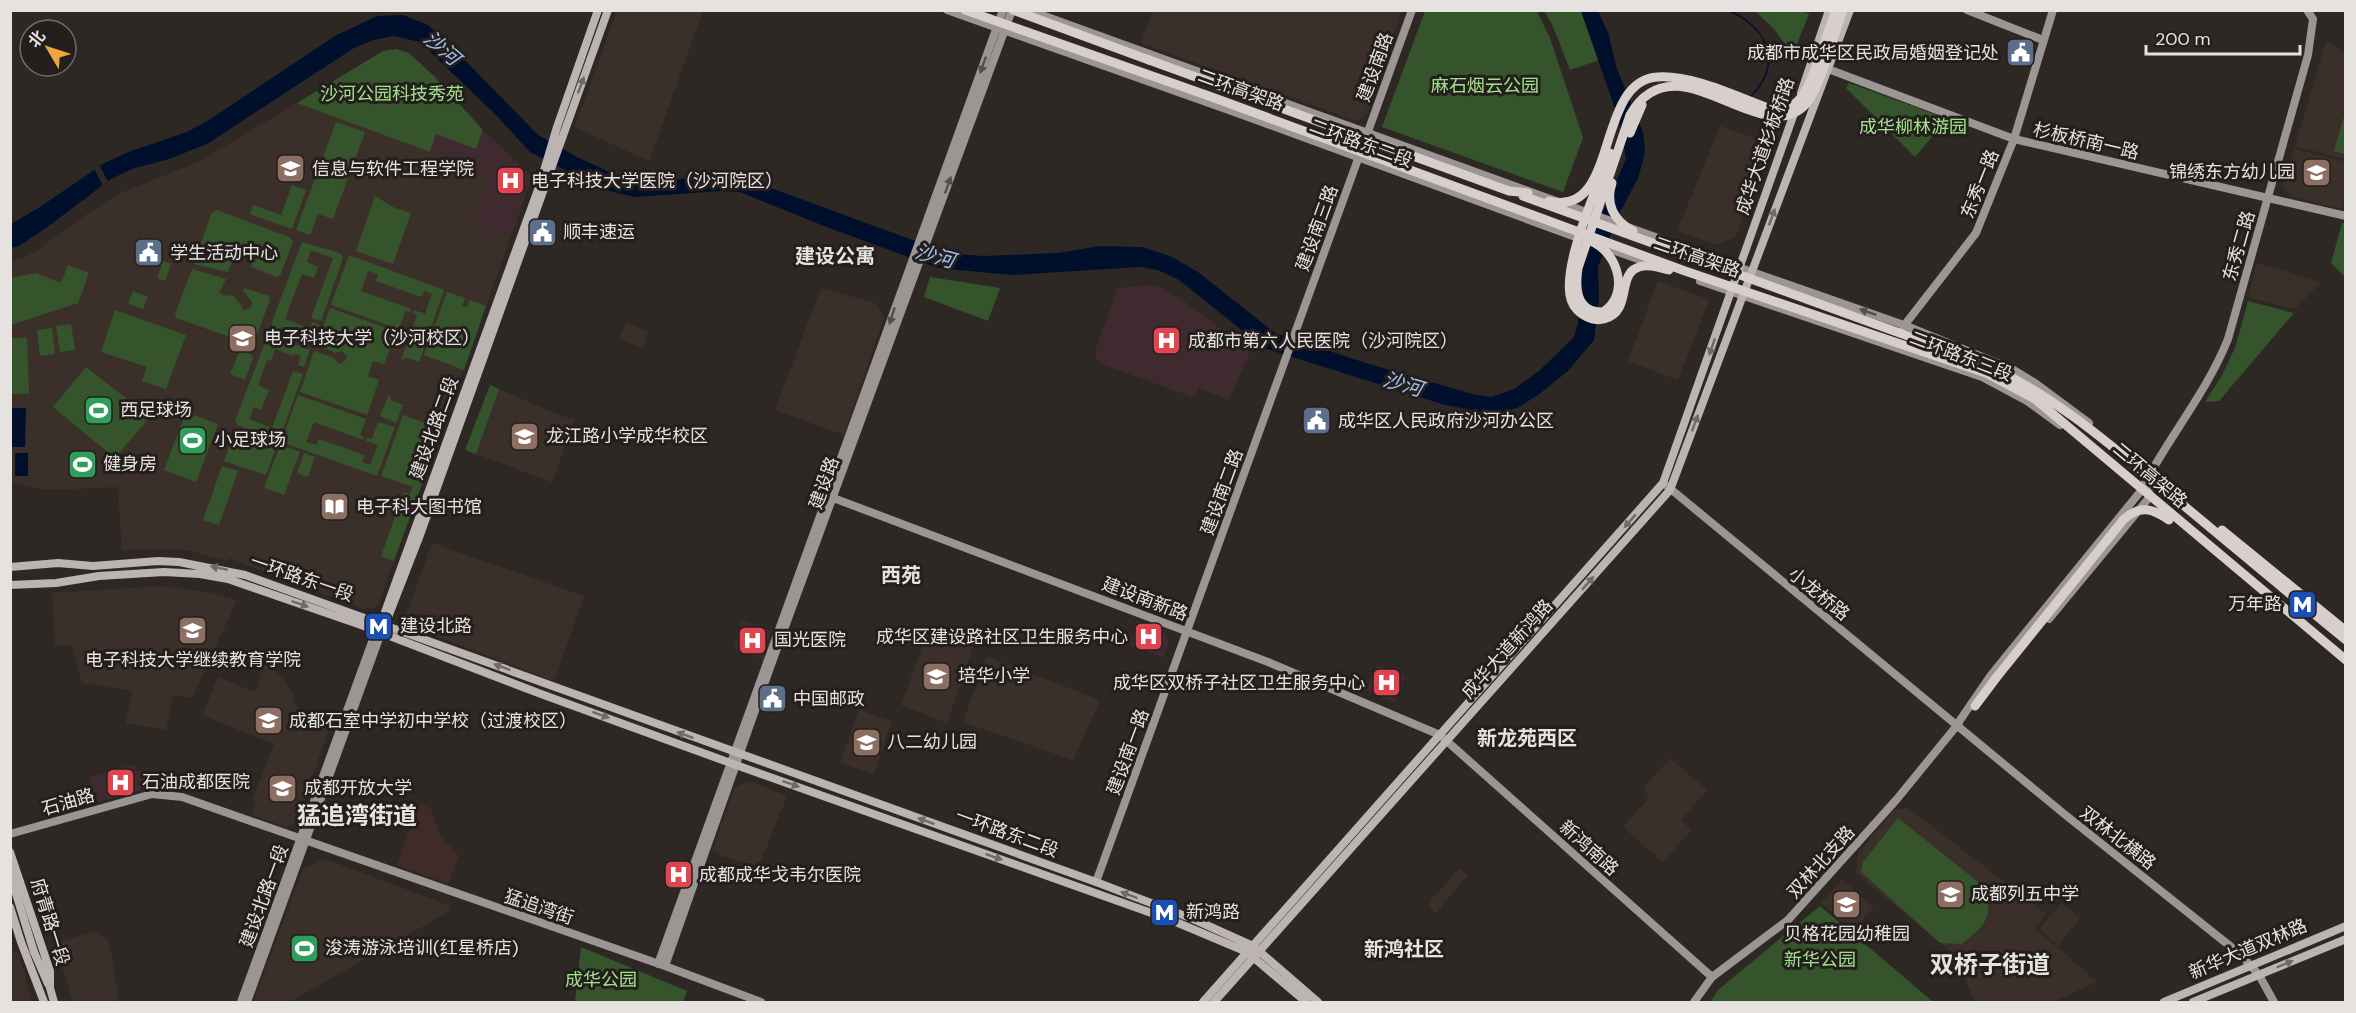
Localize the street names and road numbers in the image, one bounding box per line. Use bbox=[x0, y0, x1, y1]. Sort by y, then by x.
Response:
street label: 建设南路 bbox=[1351, 29, 1399, 105]
street label: 二环高架路 bbox=[1195, 63, 1287, 117]
street label: 成华大道杉板桥路 bbox=[1730, 74, 1800, 218]
street label: 二环路东二段 bbox=[1306, 113, 1416, 173]
street label: 杉板桥南一路 bbox=[2031, 117, 2141, 165]
street label: 东秀一路 bbox=[1955, 146, 2005, 222]
street label: 建设南三路 bbox=[1290, 182, 1344, 274]
street label: 东秀二路 bbox=[2218, 208, 2260, 284]
street label: 二环高架路 bbox=[1651, 231, 1743, 283]
street label: 二环路东三段 bbox=[1906, 325, 2016, 387]
street label: 建设北路二段 bbox=[404, 373, 464, 483]
street label: 二环高架路 bbox=[2108, 437, 2192, 513]
street label: 建设南二路 bbox=[1195, 446, 1249, 538]
street label: 建设路 bbox=[803, 454, 845, 512]
street label: 一环路东一段 bbox=[247, 549, 357, 607]
street label: 小龙桥路 bbox=[1783, 562, 1855, 626]
street label: 建设南新路 bbox=[1099, 572, 1191, 626]
street label: 成华大道新鸿路 bbox=[1456, 594, 1558, 704]
street label: 建设南一路 bbox=[1101, 706, 1155, 798]
street label: 石油路 bbox=[39, 783, 97, 821]
street label: 双林北横路 bbox=[2075, 801, 2161, 875]
street label: 一环路东二段 bbox=[952, 803, 1062, 863]
street label: 新鸿南路 bbox=[1554, 815, 1624, 881]
street label: 双林北支路 bbox=[1782, 821, 1860, 903]
street label: 建设北路一段 bbox=[234, 841, 294, 951]
street label: 府青路一段 bbox=[25, 875, 75, 969]
street label: 猛追湾街 bbox=[501, 884, 577, 930]
street label: 新华大道双林路 bbox=[2185, 913, 2311, 985]

